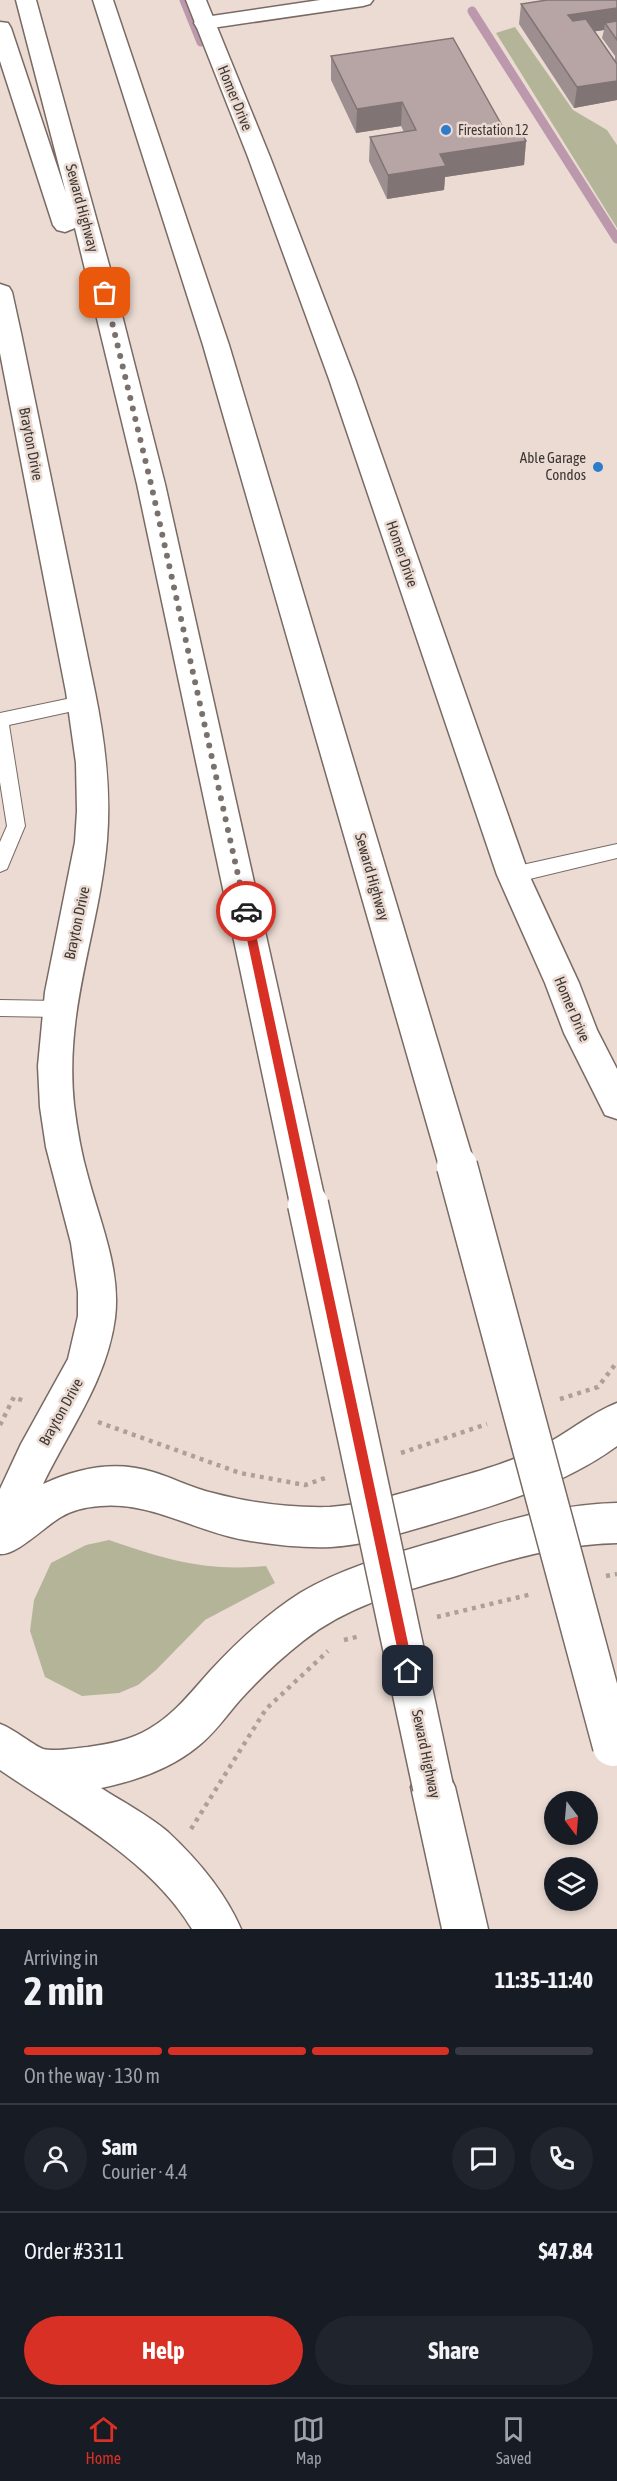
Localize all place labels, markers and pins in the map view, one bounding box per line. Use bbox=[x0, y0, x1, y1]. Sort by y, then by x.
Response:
place label: Firestation 12 bbox=[458, 122, 529, 138]
marker: Firestation 12 bbox=[439, 123, 453, 137]
pin bbox=[79, 267, 130, 318]
place label: Able Garage Condos bbox=[520, 449, 586, 483]
marker: Able Garage Condos bbox=[591, 460, 605, 474]
pin bbox=[382, 1645, 433, 1696]

